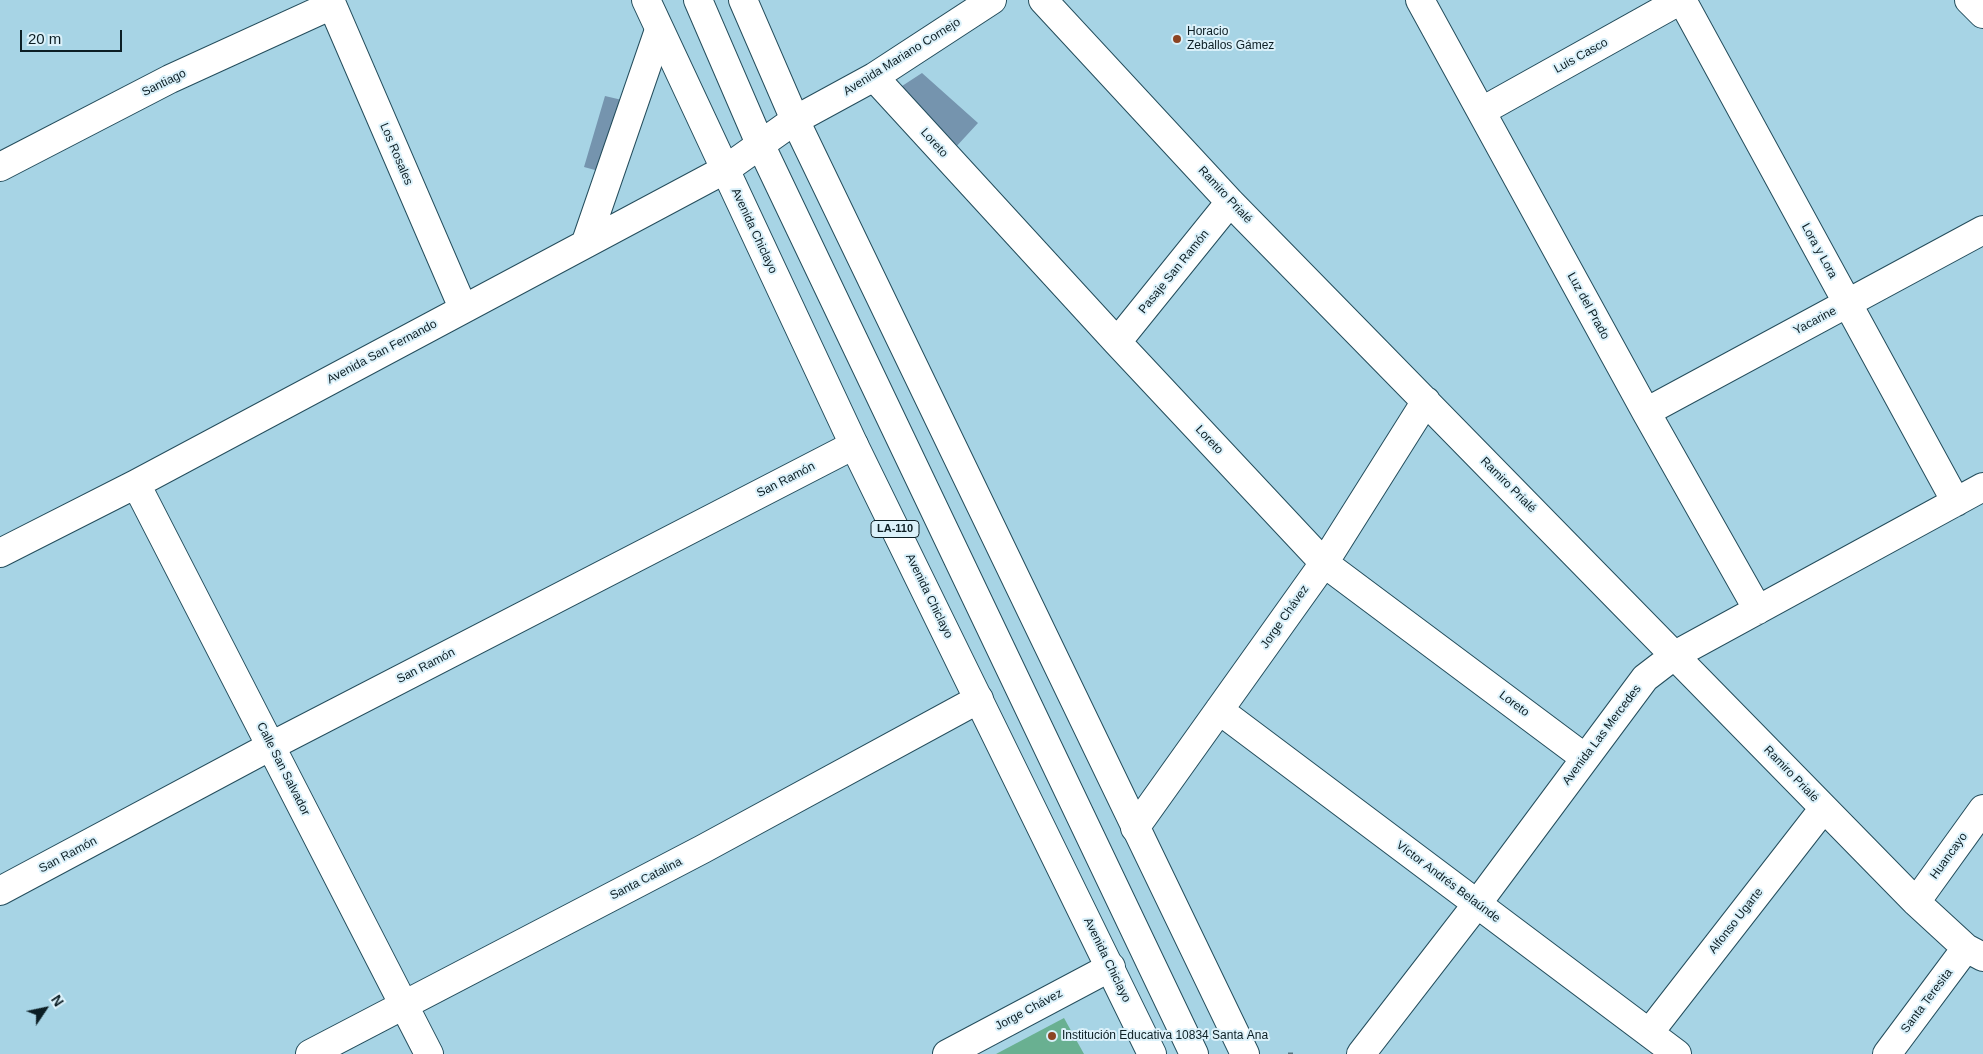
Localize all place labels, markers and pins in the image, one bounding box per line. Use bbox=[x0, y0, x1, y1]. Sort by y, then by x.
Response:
place label: Horacio Zeballos Gámez bbox=[1187, 25, 1274, 53]
marker: Horacio Zeballos Gámez bbox=[1171, 33, 1183, 45]
place label: Institución Educativa 10834 Santa Ana bbox=[1062, 1029, 1268, 1043]
marker: Institución Educativa 10834 Santa Ana bbox=[1046, 1030, 1058, 1042]

